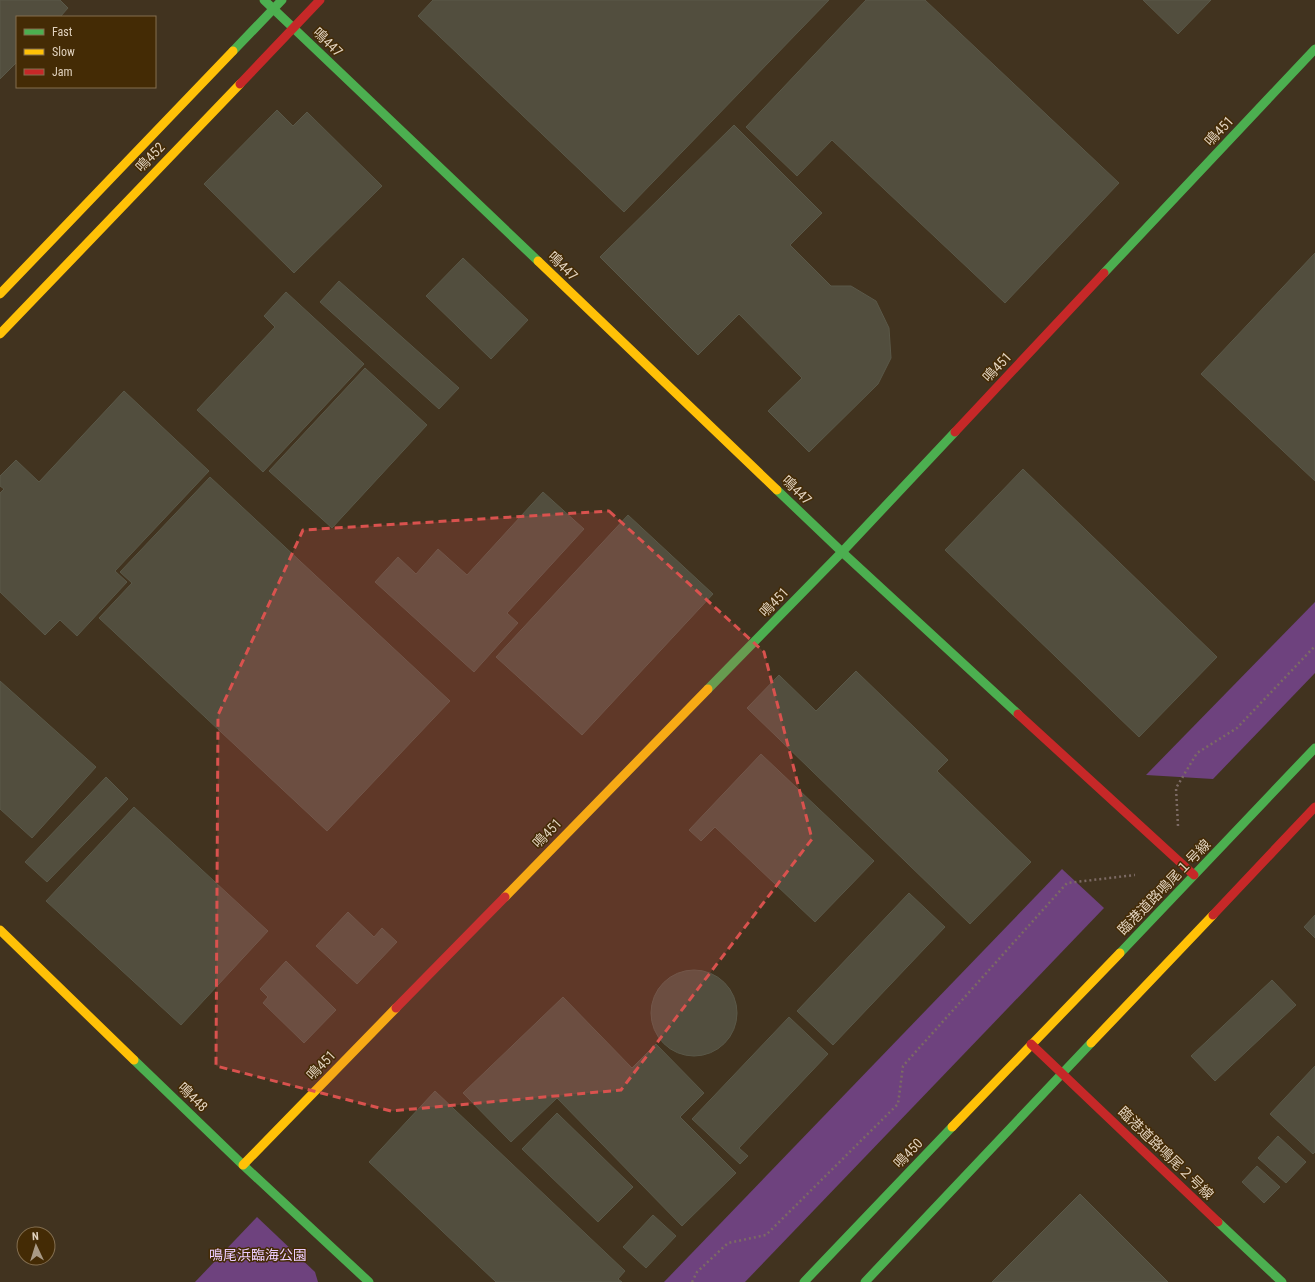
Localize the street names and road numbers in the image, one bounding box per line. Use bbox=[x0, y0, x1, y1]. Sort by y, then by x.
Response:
street label: 鳴447 bbox=[310, 24, 346, 60]
street label: 鳴451 bbox=[1201, 113, 1237, 149]
street label: 鳴452 bbox=[132, 139, 168, 175]
street label: 鳴447 bbox=[545, 248, 581, 284]
street label: 鳴451 bbox=[979, 349, 1015, 385]
street label: 鳴447 bbox=[779, 472, 815, 508]
street label: 鳴451 bbox=[756, 584, 792, 620]
street label: 鳴451 bbox=[529, 815, 565, 851]
street label: 臨港道路鳴尾１号線 bbox=[1114, 836, 1214, 938]
street label: 鳴451 bbox=[303, 1047, 339, 1083]
street label: 鳴448 bbox=[175, 1079, 211, 1115]
street label: 臨港道路鳴尾２号線 bbox=[1115, 1103, 1217, 1203]
street label: 鳴450 bbox=[890, 1135, 926, 1171]

